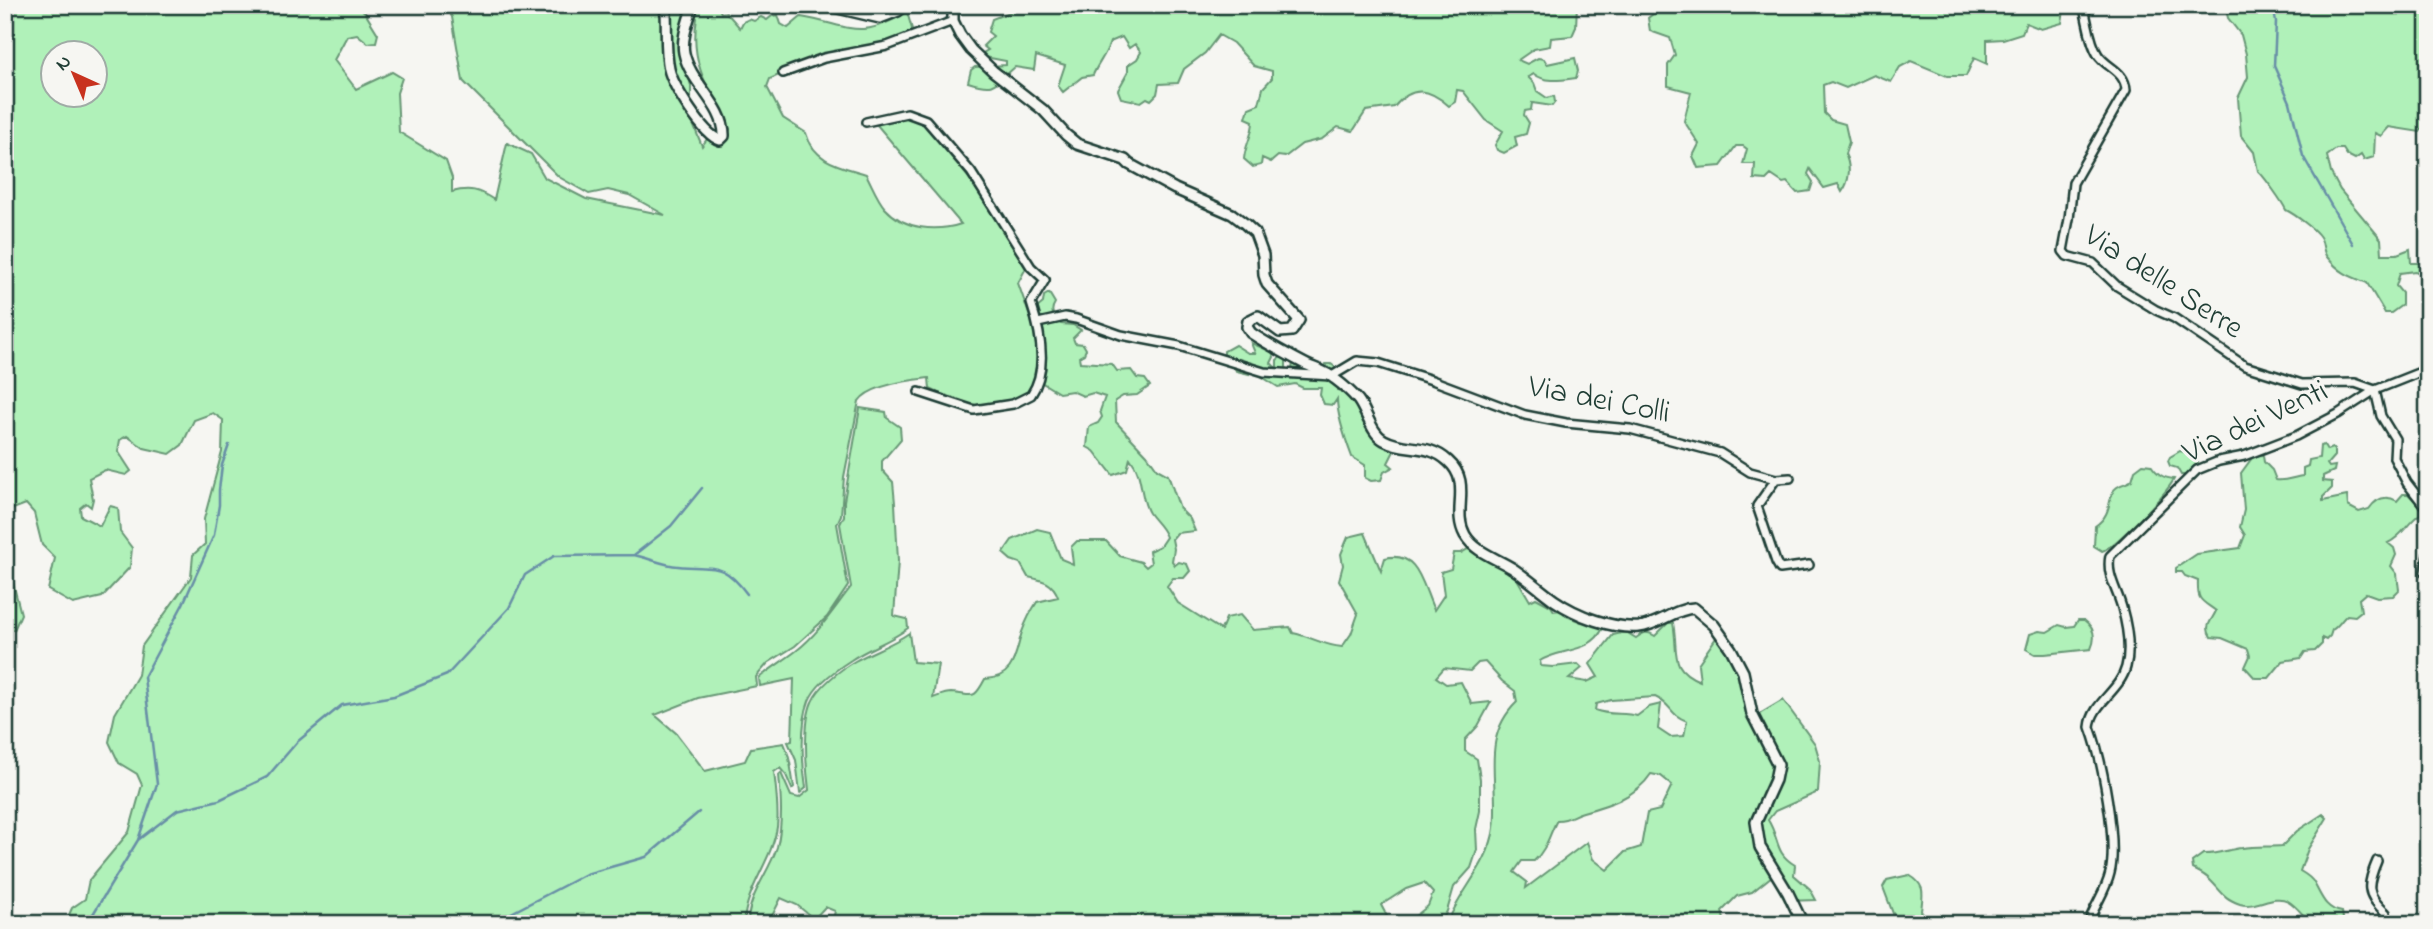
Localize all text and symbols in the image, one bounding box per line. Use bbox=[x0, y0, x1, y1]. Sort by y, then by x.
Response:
north arrow bbox=[38, 38, 108, 108]
text: N bbox=[50, 49, 78, 78]
street label: Via delle Serre bbox=[2073, 213, 2253, 353]
street label: Via dei Colli bbox=[1523, 364, 1674, 438]
street label: Via dei Venti bbox=[2175, 369, 2336, 478]

